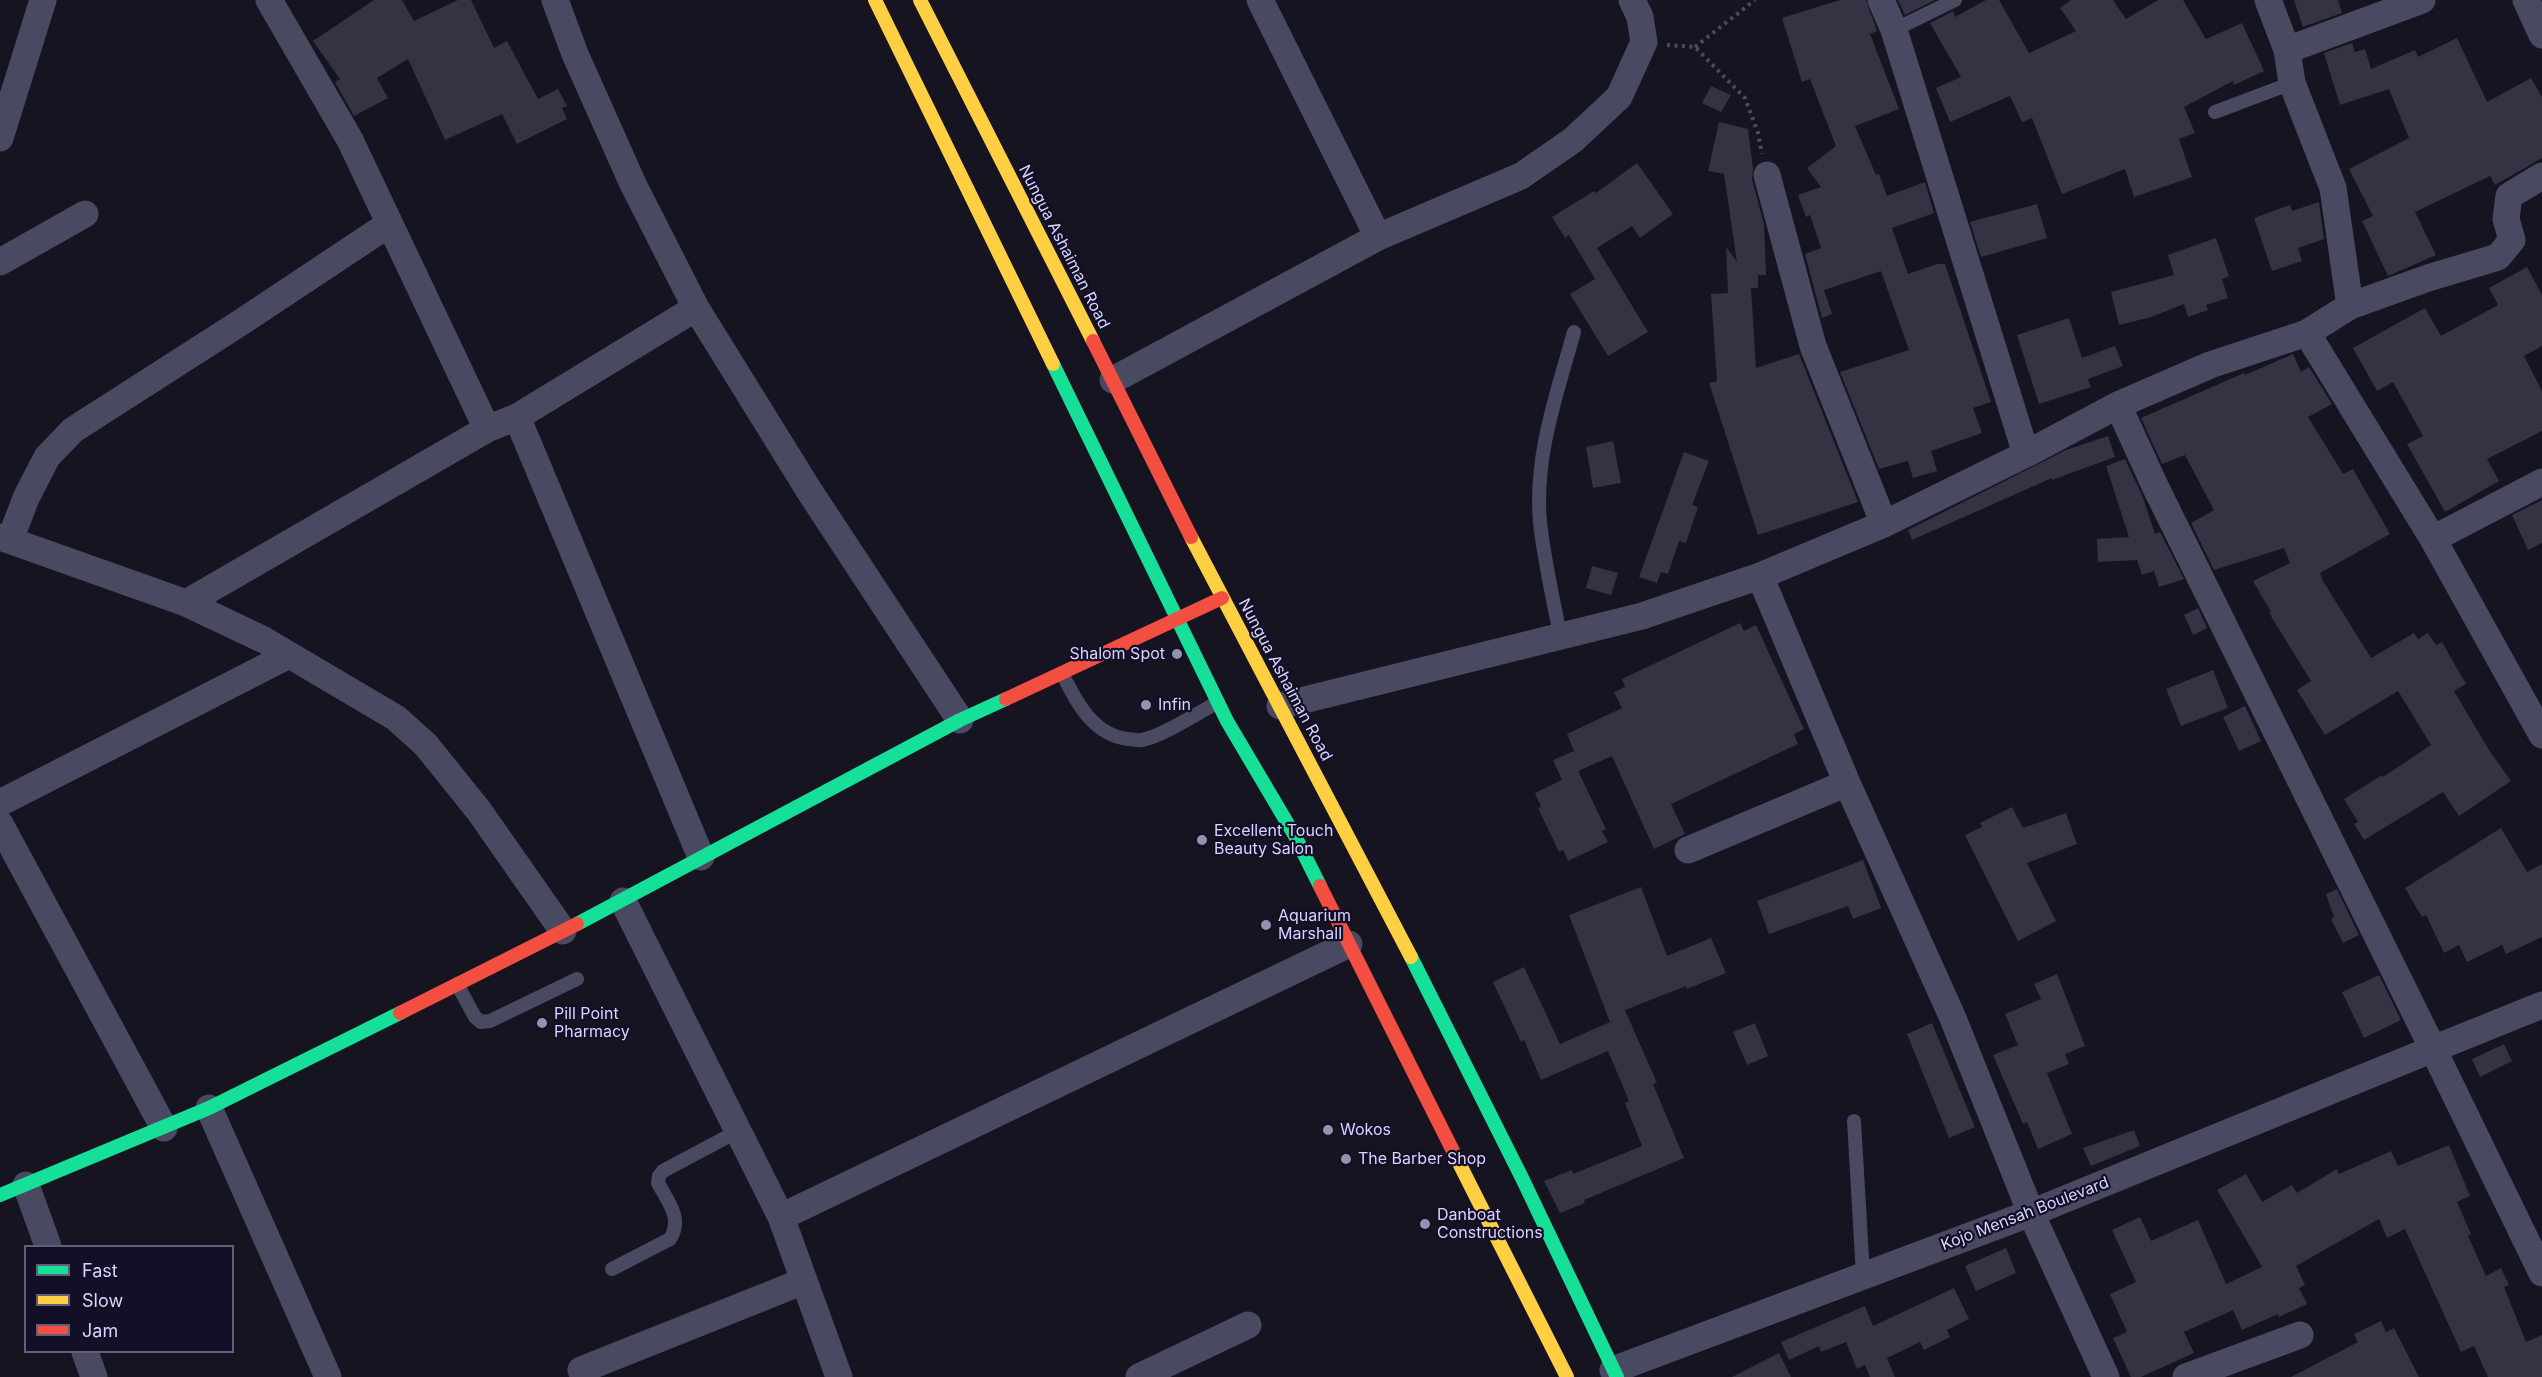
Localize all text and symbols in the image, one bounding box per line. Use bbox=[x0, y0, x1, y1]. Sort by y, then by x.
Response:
street label: Nungua Ashaiman Road bbox=[1014, 162, 1114, 332]
street label: Nungua Ashaiman Road bbox=[1234, 596, 1336, 764]
place label: Shalom Spot bbox=[1069, 644, 1165, 664]
marker: Shalom Spot bbox=[1170, 647, 1184, 661]
place label: Infin bbox=[1158, 695, 1191, 715]
marker: Infin bbox=[1139, 698, 1153, 712]
place label: Excellent Touch Beauty Salon bbox=[1214, 821, 1333, 859]
marker: Excellent Touch Beauty Salon bbox=[1195, 833, 1209, 847]
place label: Aquarium Marshall bbox=[1278, 906, 1351, 944]
marker: Aquarium Marshall bbox=[1259, 918, 1273, 932]
place label: Pill Point Pharmacy bbox=[554, 1004, 630, 1042]
marker: Pill Point Pharmacy bbox=[535, 1016, 549, 1030]
place label: Wokos bbox=[1340, 1120, 1391, 1140]
marker: Wokos bbox=[1321, 1123, 1335, 1137]
place label: The Barber Shop bbox=[1358, 1149, 1486, 1169]
marker: The Barber Shop bbox=[1339, 1152, 1353, 1166]
street label: Kojo Mensah Boulevard bbox=[1938, 1173, 2112, 1255]
place label: Danboat Constructions bbox=[1437, 1205, 1543, 1243]
marker: Danboat Constructions bbox=[1418, 1217, 1432, 1231]
legend bbox=[24, 1245, 234, 1353]
text: Fast bbox=[82, 1260, 118, 1281]
text: Slow bbox=[82, 1290, 123, 1311]
text: Jam bbox=[82, 1320, 118, 1341]

